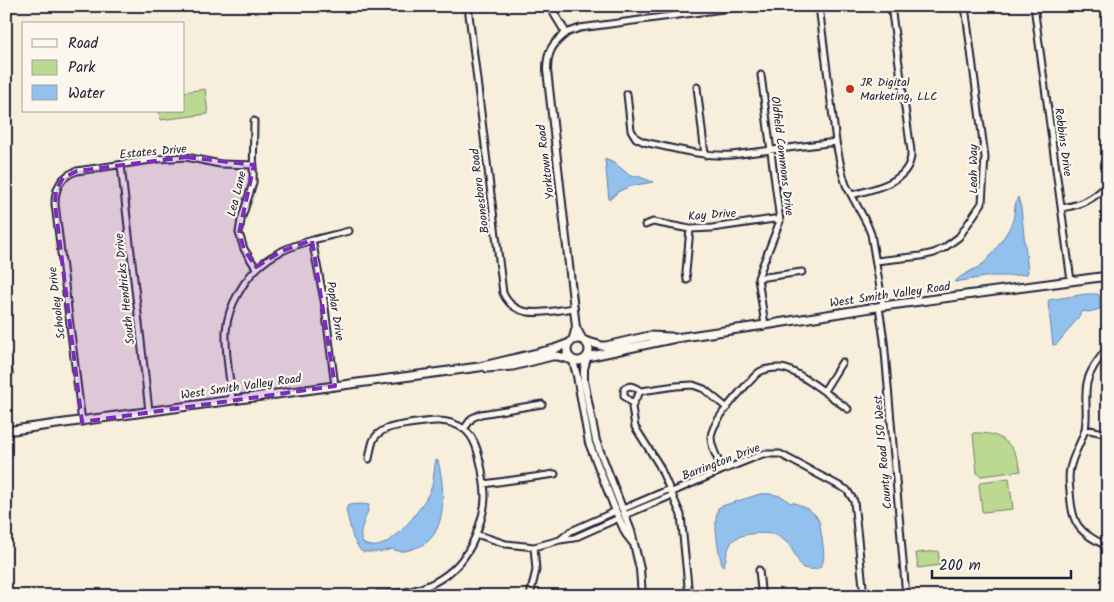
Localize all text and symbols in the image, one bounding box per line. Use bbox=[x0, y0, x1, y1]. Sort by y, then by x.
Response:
legend bbox=[22, 22, 185, 112]
text: Road bbox=[68, 32, 99, 56]
text: Park bbox=[68, 56, 96, 80]
place label: JR Digital Marketing, LLC bbox=[860, 73, 938, 106]
text: Water bbox=[68, 82, 105, 106]
marker: JR Digital Marketing, LLC bbox=[844, 83, 856, 95]
street label: Oldfield Commons Drive bbox=[765, 95, 799, 217]
street label: Robbins Drive bbox=[1049, 106, 1077, 178]
street label: Yorktown Road bbox=[532, 122, 560, 201]
street label: Estates Drive bbox=[119, 140, 188, 164]
street label: Leah Way bbox=[964, 144, 983, 194]
street label: Boonesboro Road bbox=[465, 146, 495, 235]
street label: Lea Lane bbox=[222, 169, 252, 219]
street label: Kay Drive bbox=[687, 204, 737, 226]
street label: South Hendricks Drive bbox=[110, 232, 140, 346]
street label: Schooley Drive bbox=[43, 265, 71, 340]
street label: West Smith Valley Road bbox=[828, 277, 953, 313]
street label: Poplar Drive bbox=[321, 280, 349, 343]
street label: West Smith Valley Road bbox=[179, 369, 304, 405]
street label: County Road 150 West bbox=[869, 394, 897, 510]
street label: Barrington Drive bbox=[679, 438, 763, 486]
scale bar bbox=[932, 547, 1070, 579]
text: 200 m bbox=[939, 554, 981, 578]

